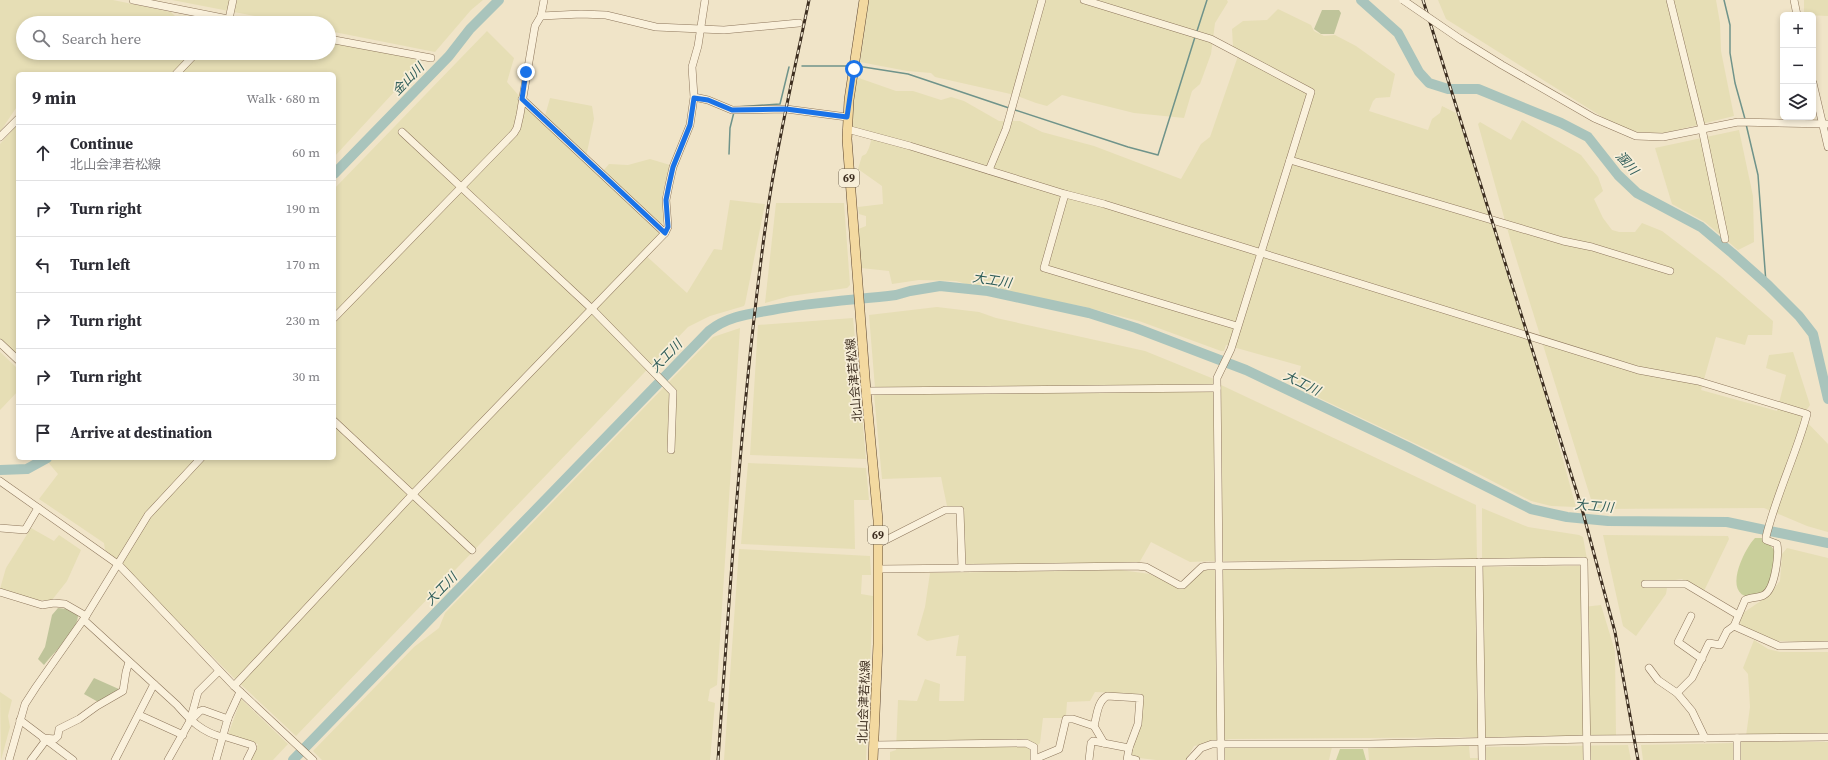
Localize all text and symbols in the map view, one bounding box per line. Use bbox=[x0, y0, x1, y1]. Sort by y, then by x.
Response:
map controls bbox=[1780, 12, 1816, 120]
button: + bbox=[1780, 12, 1816, 48]
search box bbox=[16, 16, 336, 60]
icon: search bbox=[30, 27, 52, 49]
text: Search here bbox=[62, 28, 141, 49]
button: − bbox=[1780, 48, 1816, 84]
water label: 金山川 bbox=[388, 58, 429, 99]
route start bbox=[845, 60, 863, 78]
route end bbox=[517, 63, 535, 81]
button: layers bbox=[1780, 84, 1816, 120]
text: 9 min bbox=[32, 86, 76, 110]
text: Walk · 680 m bbox=[247, 90, 320, 107]
text: Continue bbox=[70, 133, 133, 154]
icon: ahead bbox=[32, 142, 54, 164]
text: 60 m bbox=[292, 144, 320, 161]
water label: 溷川 bbox=[1612, 148, 1643, 180]
text: 北山会津若松線 bbox=[70, 156, 161, 173]
road number: 69 bbox=[839, 169, 859, 187]
icon: right bbox=[32, 198, 54, 220]
text: Turn right bbox=[70, 198, 142, 219]
text: 190 m bbox=[286, 200, 320, 217]
icon: left bbox=[32, 254, 54, 276]
text: Turn left bbox=[70, 254, 130, 275]
text: 170 m bbox=[286, 256, 320, 273]
water label: 大工川 bbox=[971, 269, 1015, 292]
icon: right bbox=[32, 310, 54, 332]
text: Turn right bbox=[70, 310, 142, 331]
text: 230 m bbox=[286, 312, 320, 329]
water label: 大工川 bbox=[646, 335, 687, 376]
street label: 北山会津若松線 bbox=[842, 337, 866, 423]
icon: right bbox=[32, 366, 54, 388]
text: Turn right bbox=[70, 366, 142, 387]
water label: 大工川 bbox=[1281, 367, 1325, 400]
text: 30 m bbox=[292, 368, 320, 385]
icon: arrive bbox=[32, 422, 54, 444]
text: Arrive at destination bbox=[70, 422, 212, 443]
water label: 大工川 bbox=[1574, 496, 1616, 516]
road number: 69 bbox=[868, 526, 888, 544]
water label: 大工川 bbox=[421, 568, 462, 609]
street label: 北山会津若松線 bbox=[855, 660, 873, 744]

